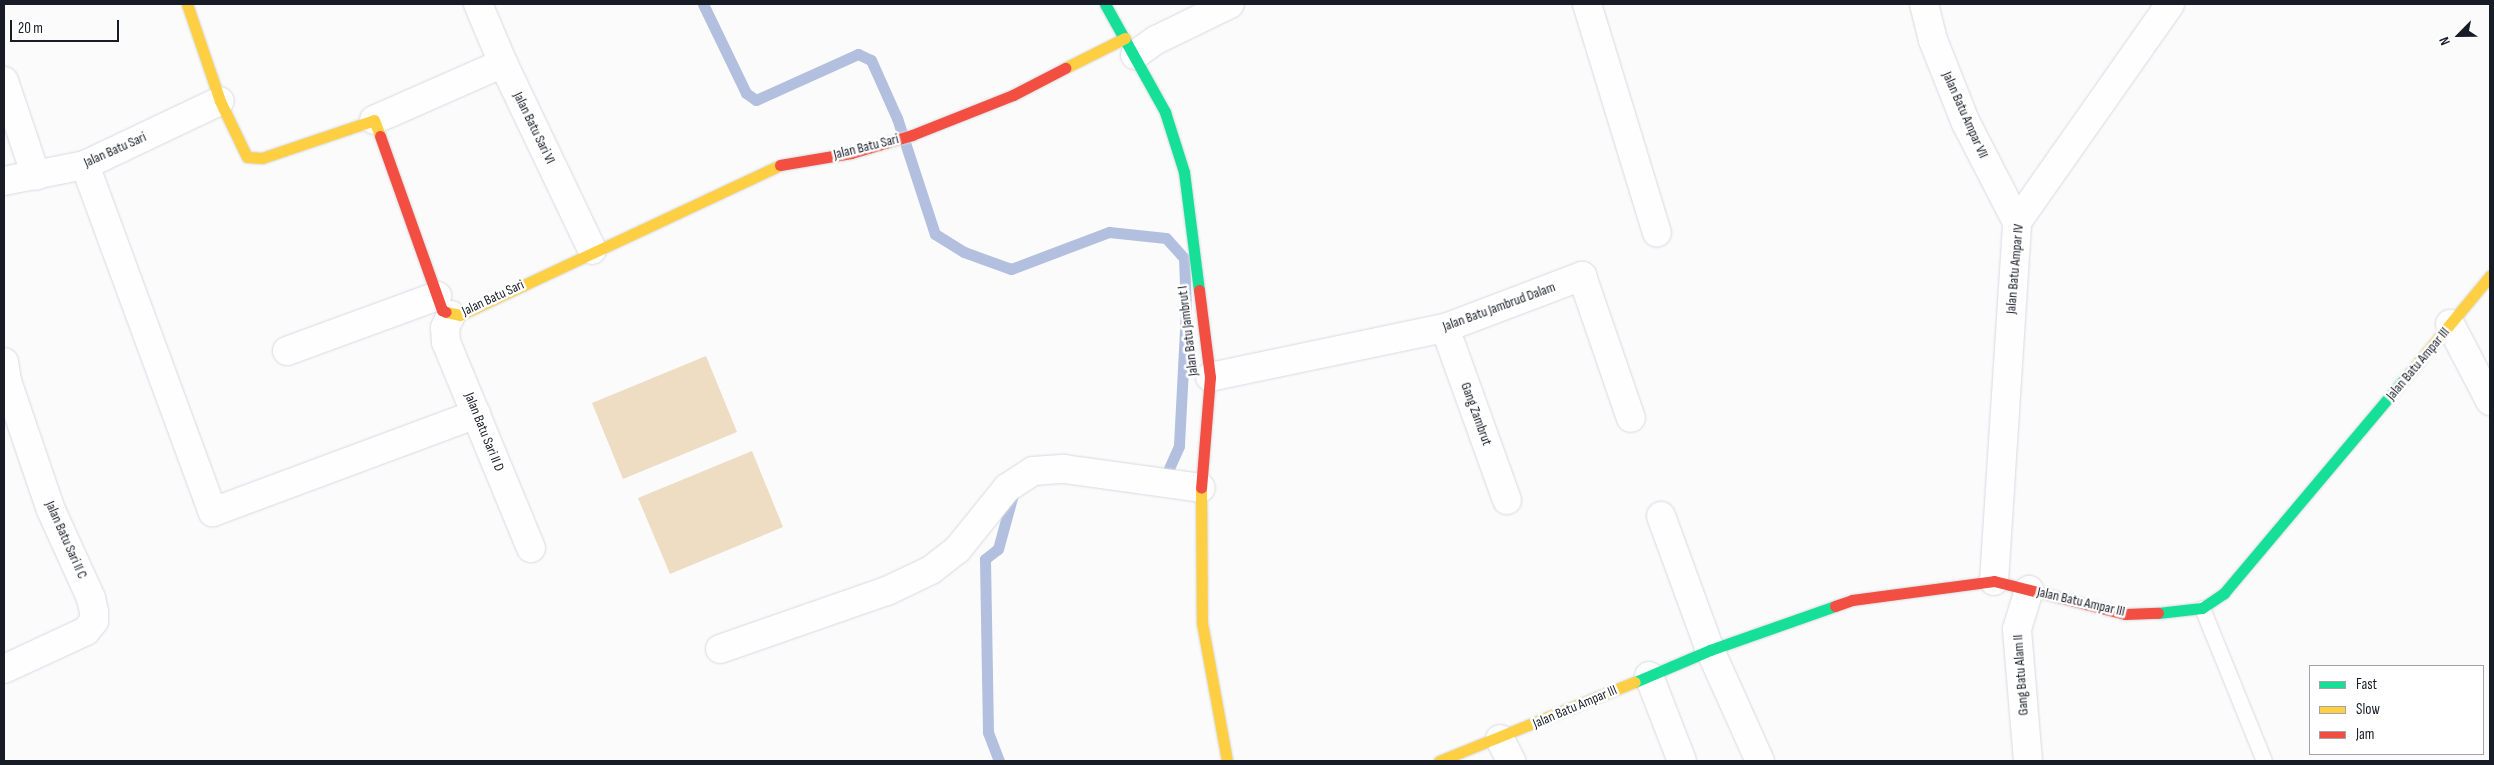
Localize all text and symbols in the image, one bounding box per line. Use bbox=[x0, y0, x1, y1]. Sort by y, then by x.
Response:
scale bar bbox=[12, 10, 121, 42]
north arrow bbox=[2434, 10, 2484, 60]
text: 20 m bbox=[18, 19, 43, 38]
text: N bbox=[2435, 34, 2454, 48]
street label: Jalan Batu Ampar VII bbox=[1938, 69, 1992, 161]
street label: Jalan Batu Sari VI bbox=[509, 89, 559, 167]
street label: Jalan Batu Sari bbox=[81, 129, 149, 171]
street label: Jalan Batu Sari bbox=[832, 131, 900, 163]
street label: Jalan Batu Ampar IV bbox=[2003, 223, 2027, 315]
street label: Jalan Batu Sari bbox=[459, 276, 527, 320]
street label: Jalan Batu Jambrud Dalam bbox=[1440, 279, 1558, 335]
street label: Jalan Batu Jambrut I bbox=[1174, 285, 1202, 377]
street label: Jalan Batu Ampar III bbox=[2383, 324, 2453, 404]
street label: Gang Zambrut bbox=[1457, 380, 1495, 448]
street label: Jalan Batu Sari II D bbox=[461, 390, 507, 474]
street label: Jalan Batu Sari II C bbox=[41, 498, 91, 582]
street label: Jalan Batu Ampar III bbox=[2035, 584, 2127, 620]
street label: Gang Batu Alam II bbox=[2010, 634, 2032, 716]
legend bbox=[2309, 665, 2484, 755]
text: Fast bbox=[2356, 675, 2377, 694]
street label: Jalan Batu Ampar III bbox=[1530, 682, 1620, 732]
text: Slow bbox=[2356, 700, 2380, 719]
text: Jam bbox=[2356, 725, 2374, 744]

